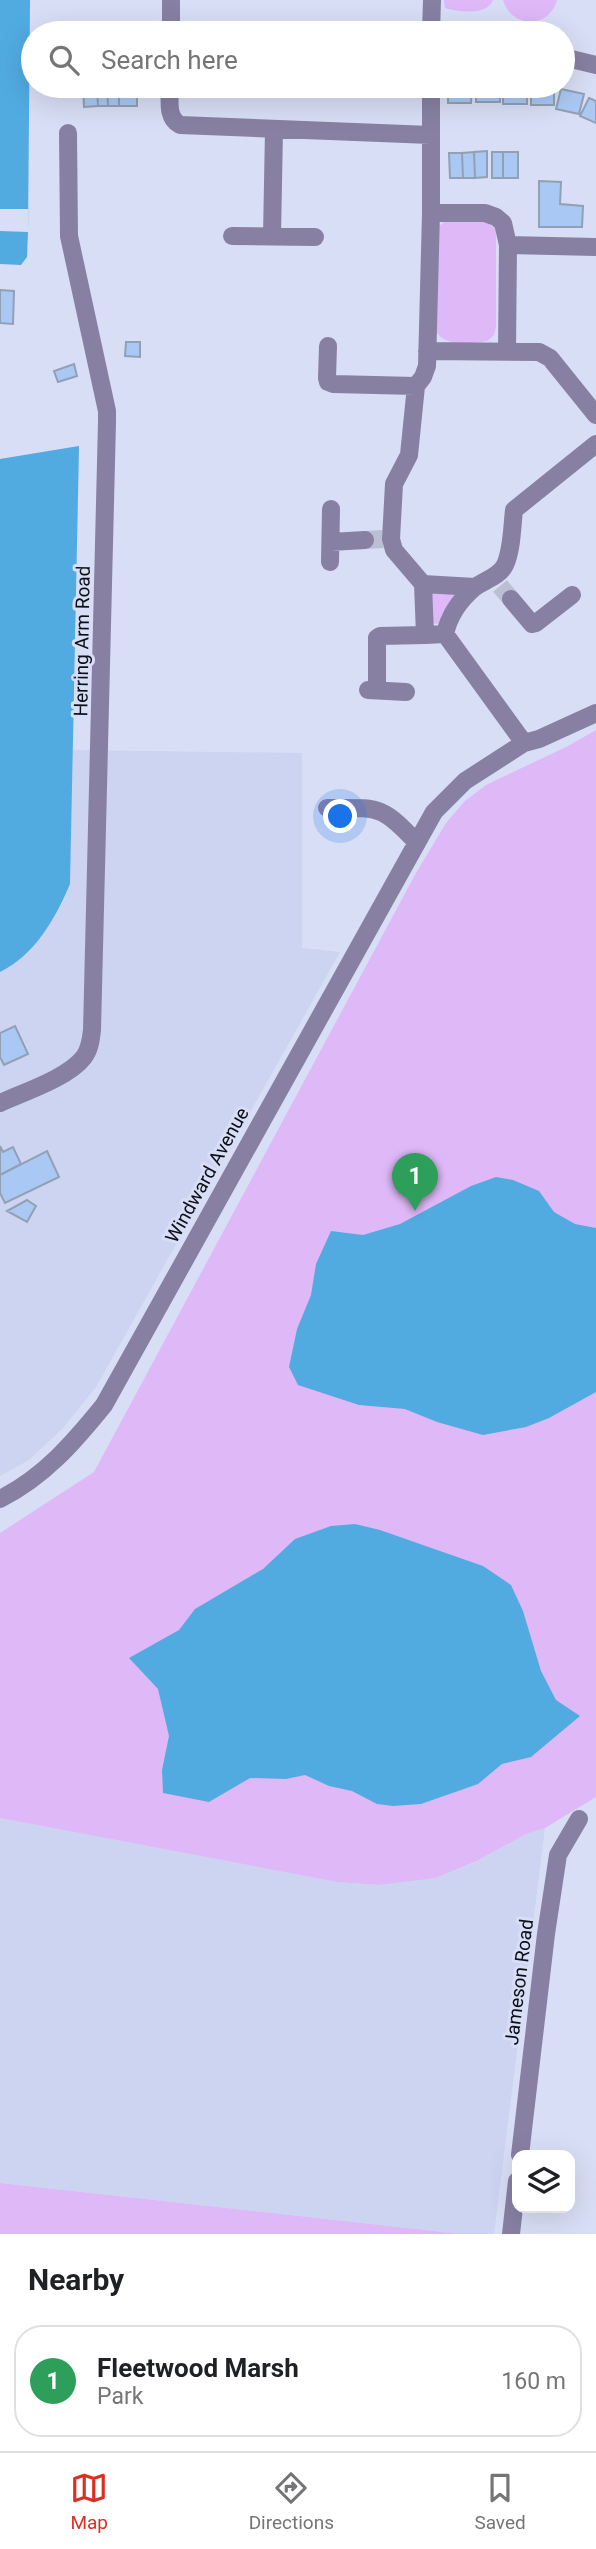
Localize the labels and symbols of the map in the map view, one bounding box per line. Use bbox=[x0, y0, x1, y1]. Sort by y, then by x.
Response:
street label: Herring Arm Road bbox=[69, 565, 95, 717]
your location bbox=[323, 799, 357, 833]
street label: Windward Avenue bbox=[160, 1103, 254, 1247]
pin: 1 bbox=[392, 1153, 438, 1211]
street label: Jameson Road bbox=[500, 1918, 538, 2046]

